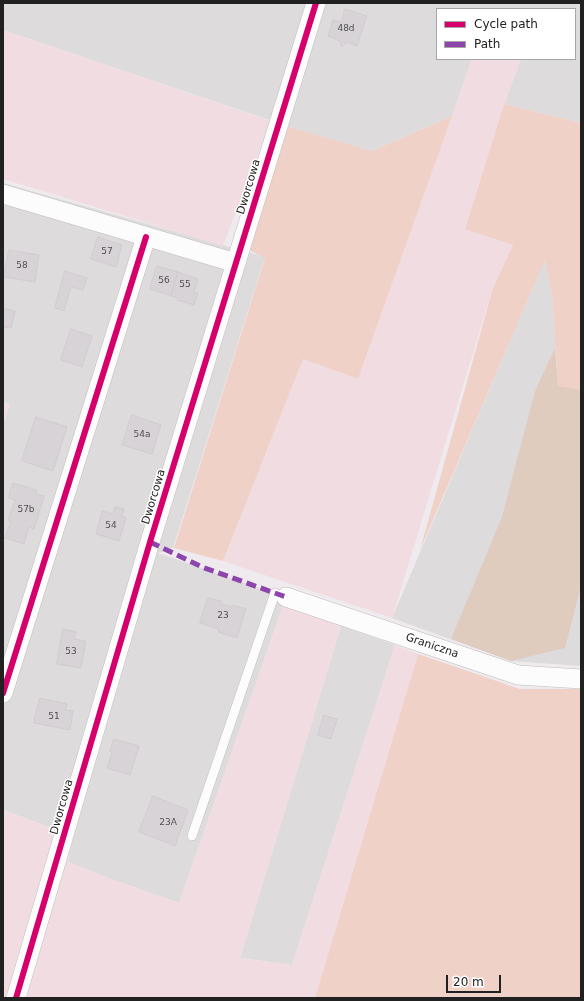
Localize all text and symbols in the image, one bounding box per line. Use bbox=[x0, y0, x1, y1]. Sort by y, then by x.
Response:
legend bbox=[436, 8, 576, 60]
text: Cycle path bbox=[474, 17, 538, 31]
house number: 48d bbox=[337, 24, 355, 34]
text: Path bbox=[474, 37, 500, 51]
street label: Dworcowa bbox=[234, 158, 264, 216]
house number: 57 bbox=[101, 247, 113, 257]
house number: 58 bbox=[16, 261, 28, 271]
house number: 56 bbox=[158, 276, 170, 286]
house number: 55 bbox=[179, 280, 191, 290]
house number: 54a bbox=[134, 430, 150, 440]
street label: Dworcowa bbox=[139, 468, 169, 526]
house number: 57b bbox=[17, 505, 35, 515]
house number: 54 bbox=[105, 521, 117, 531]
house number: 23 bbox=[217, 611, 229, 621]
street label: Graniczna bbox=[404, 631, 460, 661]
house number: 53 bbox=[65, 647, 77, 657]
house number: 51 bbox=[48, 712, 60, 722]
street label: Dworcowa bbox=[48, 778, 76, 836]
house number: 23A bbox=[159, 818, 177, 828]
scale bar bbox=[448, 967, 503, 993]
text: 20 m bbox=[453, 975, 484, 989]

